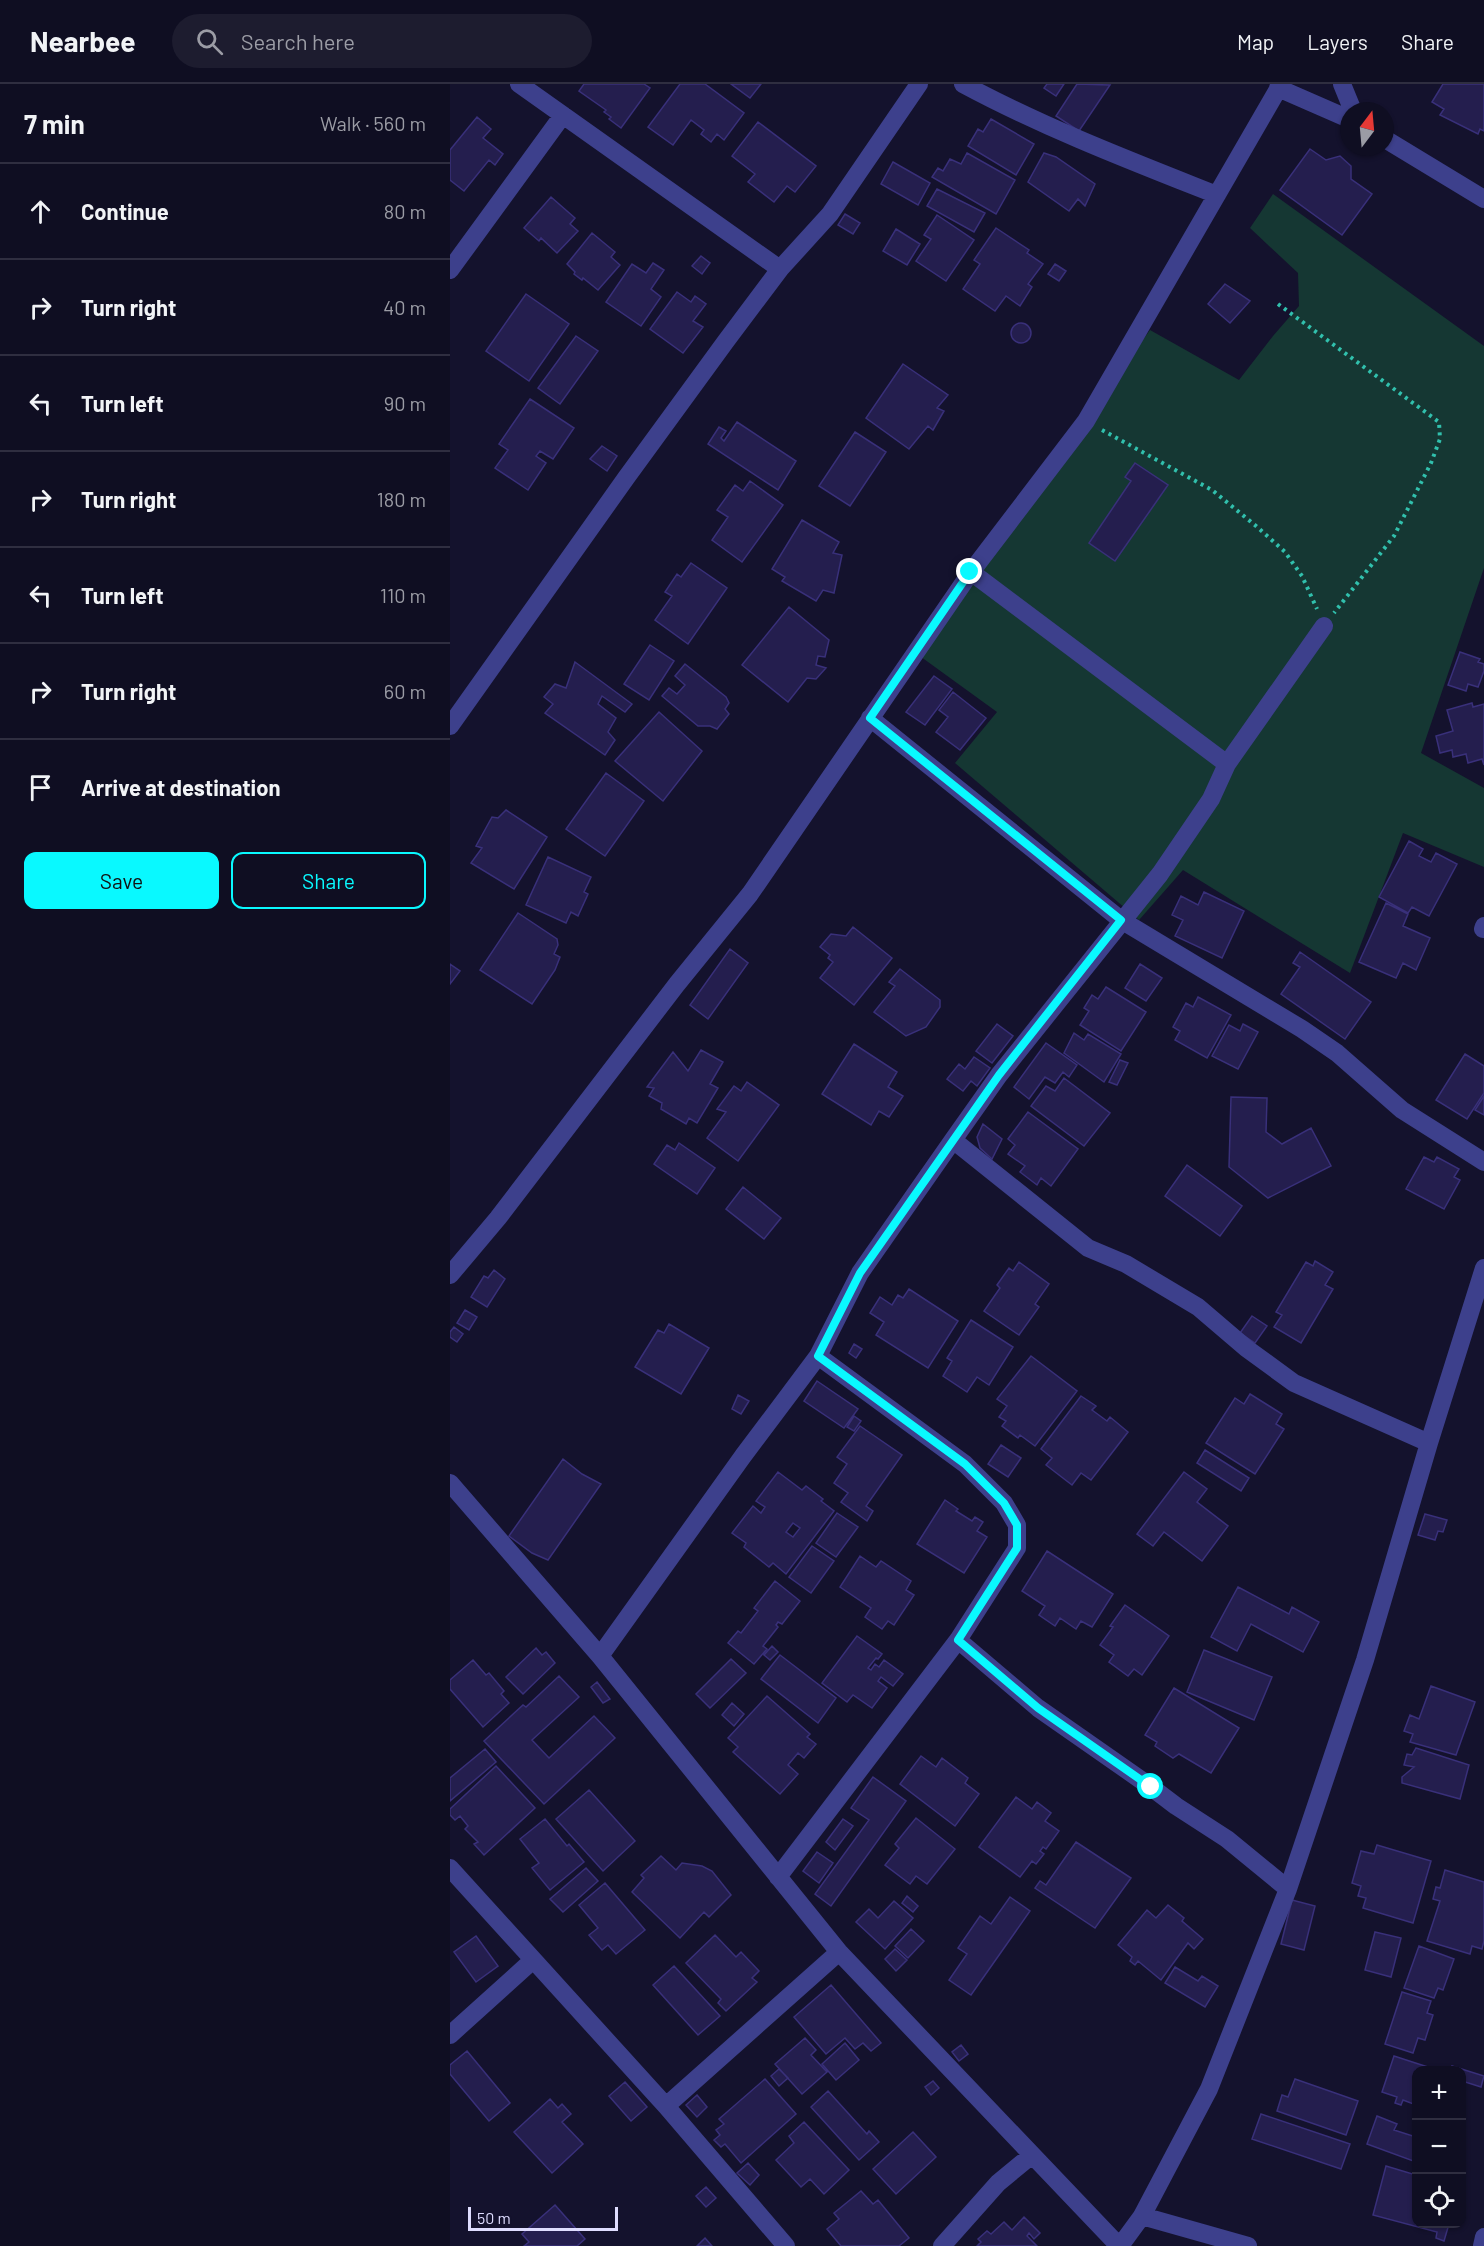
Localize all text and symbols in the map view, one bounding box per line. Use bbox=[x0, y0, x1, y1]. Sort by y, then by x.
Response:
search box bbox=[172, 14, 592, 68]
text: Nearbee bbox=[30, 24, 136, 58]
icon: search bbox=[193, 25, 226, 58]
text: Search here bbox=[241, 28, 355, 54]
text: Map bbox=[1237, 29, 1274, 54]
text: Layers bbox=[1307, 29, 1368, 54]
text: Share bbox=[1401, 29, 1454, 54]
north arrow bbox=[1340, 102, 1394, 156]
text: 7 min bbox=[24, 108, 85, 139]
text: Walk · 560 m bbox=[320, 111, 426, 135]
icon: ahead bbox=[24, 195, 57, 228]
text: Continue bbox=[81, 198, 169, 224]
text: 80 m bbox=[384, 199, 426, 223]
icon: right bbox=[24, 291, 57, 324]
text: Turn right bbox=[81, 294, 176, 320]
text: 40 m bbox=[383, 295, 426, 319]
icon: left bbox=[24, 387, 57, 420]
text: Turn left bbox=[81, 390, 164, 416]
text: 90 m bbox=[384, 391, 426, 415]
icon: right bbox=[24, 483, 57, 516]
text: Turn right bbox=[81, 486, 176, 512]
text: 180 m bbox=[377, 487, 426, 511]
route end bbox=[956, 558, 982, 584]
icon: left bbox=[24, 579, 57, 612]
text: Turn left bbox=[81, 582, 164, 608]
text: 110 m bbox=[380, 583, 426, 607]
icon: right bbox=[24, 675, 57, 708]
text: Turn right bbox=[81, 678, 176, 704]
text: 60 m bbox=[384, 679, 426, 703]
icon: arrive bbox=[24, 771, 57, 804]
text: Arrive at destination bbox=[81, 774, 280, 800]
button: Save bbox=[24, 852, 219, 909]
button: Share bbox=[231, 852, 426, 909]
route start bbox=[1137, 1773, 1163, 1799]
map controls bbox=[1412, 2066, 1466, 2228]
button: + bbox=[1412, 2066, 1466, 2120]
button: − bbox=[1412, 2120, 1466, 2174]
button: locate bbox=[1412, 2174, 1466, 2228]
scale bar bbox=[468, 2204, 618, 2232]
text: 50 m bbox=[477, 2208, 511, 2227]

